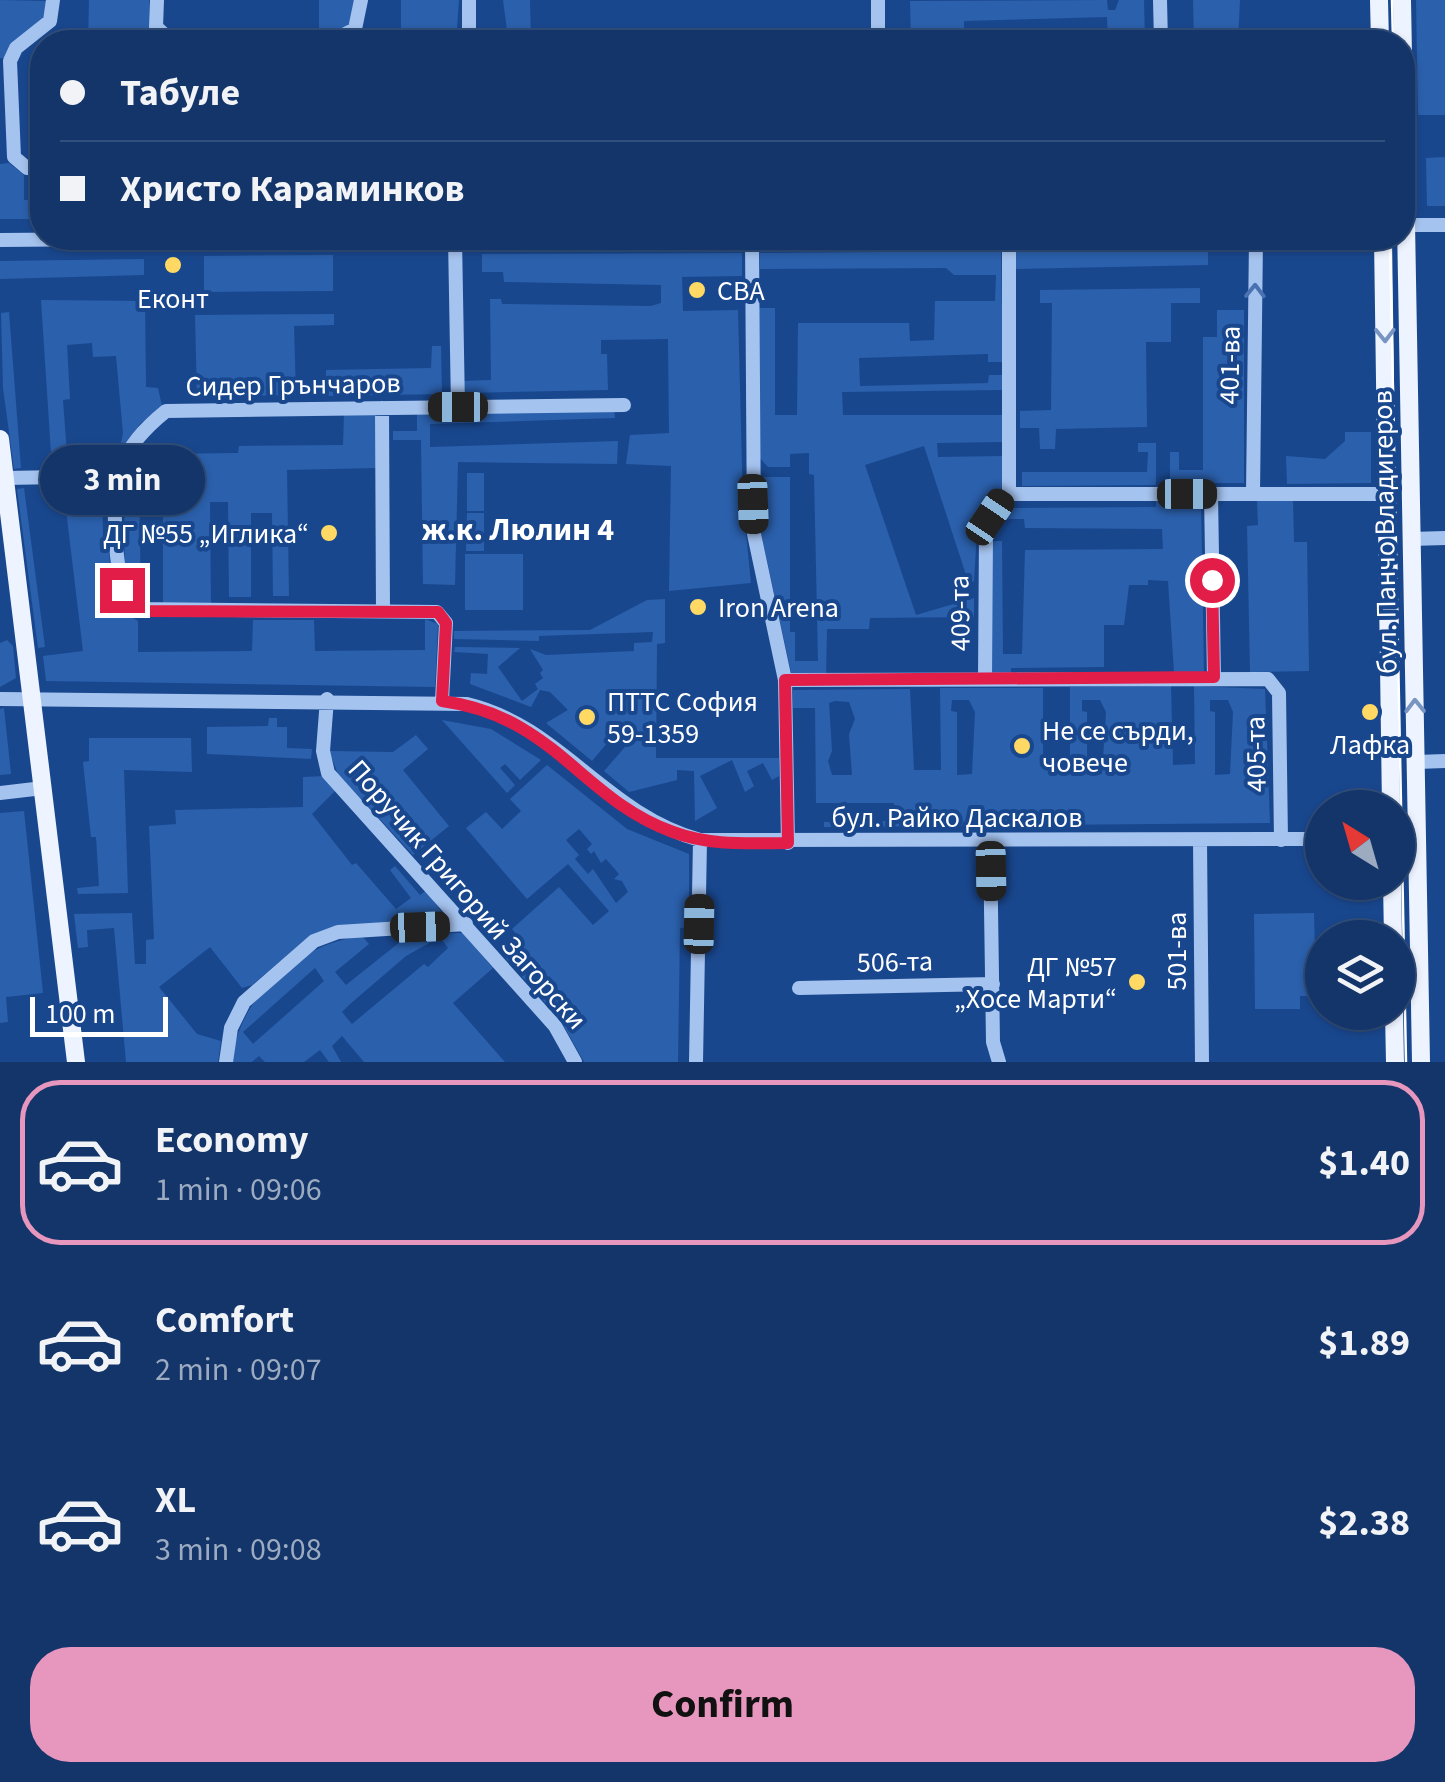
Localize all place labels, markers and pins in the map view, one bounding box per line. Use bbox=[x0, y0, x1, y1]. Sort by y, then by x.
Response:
marker: Еконт bbox=[162, 254, 184, 276]
place label: CBA bbox=[717, 271, 765, 311]
place label: Еконт bbox=[137, 279, 209, 319]
marker: CBA bbox=[686, 279, 708, 301]
place label: ДГ №55 „Иглика“ bbox=[103, 514, 309, 554]
marker: ДГ №55 „Иглика“ bbox=[318, 522, 340, 544]
place label: Iron Arena bbox=[718, 588, 839, 628]
marker: Iron Arena bbox=[687, 596, 709, 618]
place label: ПТТС София 59-1359 bbox=[607, 682, 758, 754]
marker: Лафка bbox=[1359, 701, 1381, 723]
marker: ПТТС София 59-1359 bbox=[576, 706, 598, 728]
place label: Не се сърди, човече bbox=[1042, 711, 1194, 783]
place label: Лафка bbox=[1330, 725, 1410, 765]
marker: Не се сърди, човече bbox=[1011, 735, 1033, 757]
place label: ДГ №57 „Хосе Марти“ bbox=[954, 947, 1117, 1019]
marker: ДГ №57 „Хосе Марти“ bbox=[1126, 971, 1148, 993]

